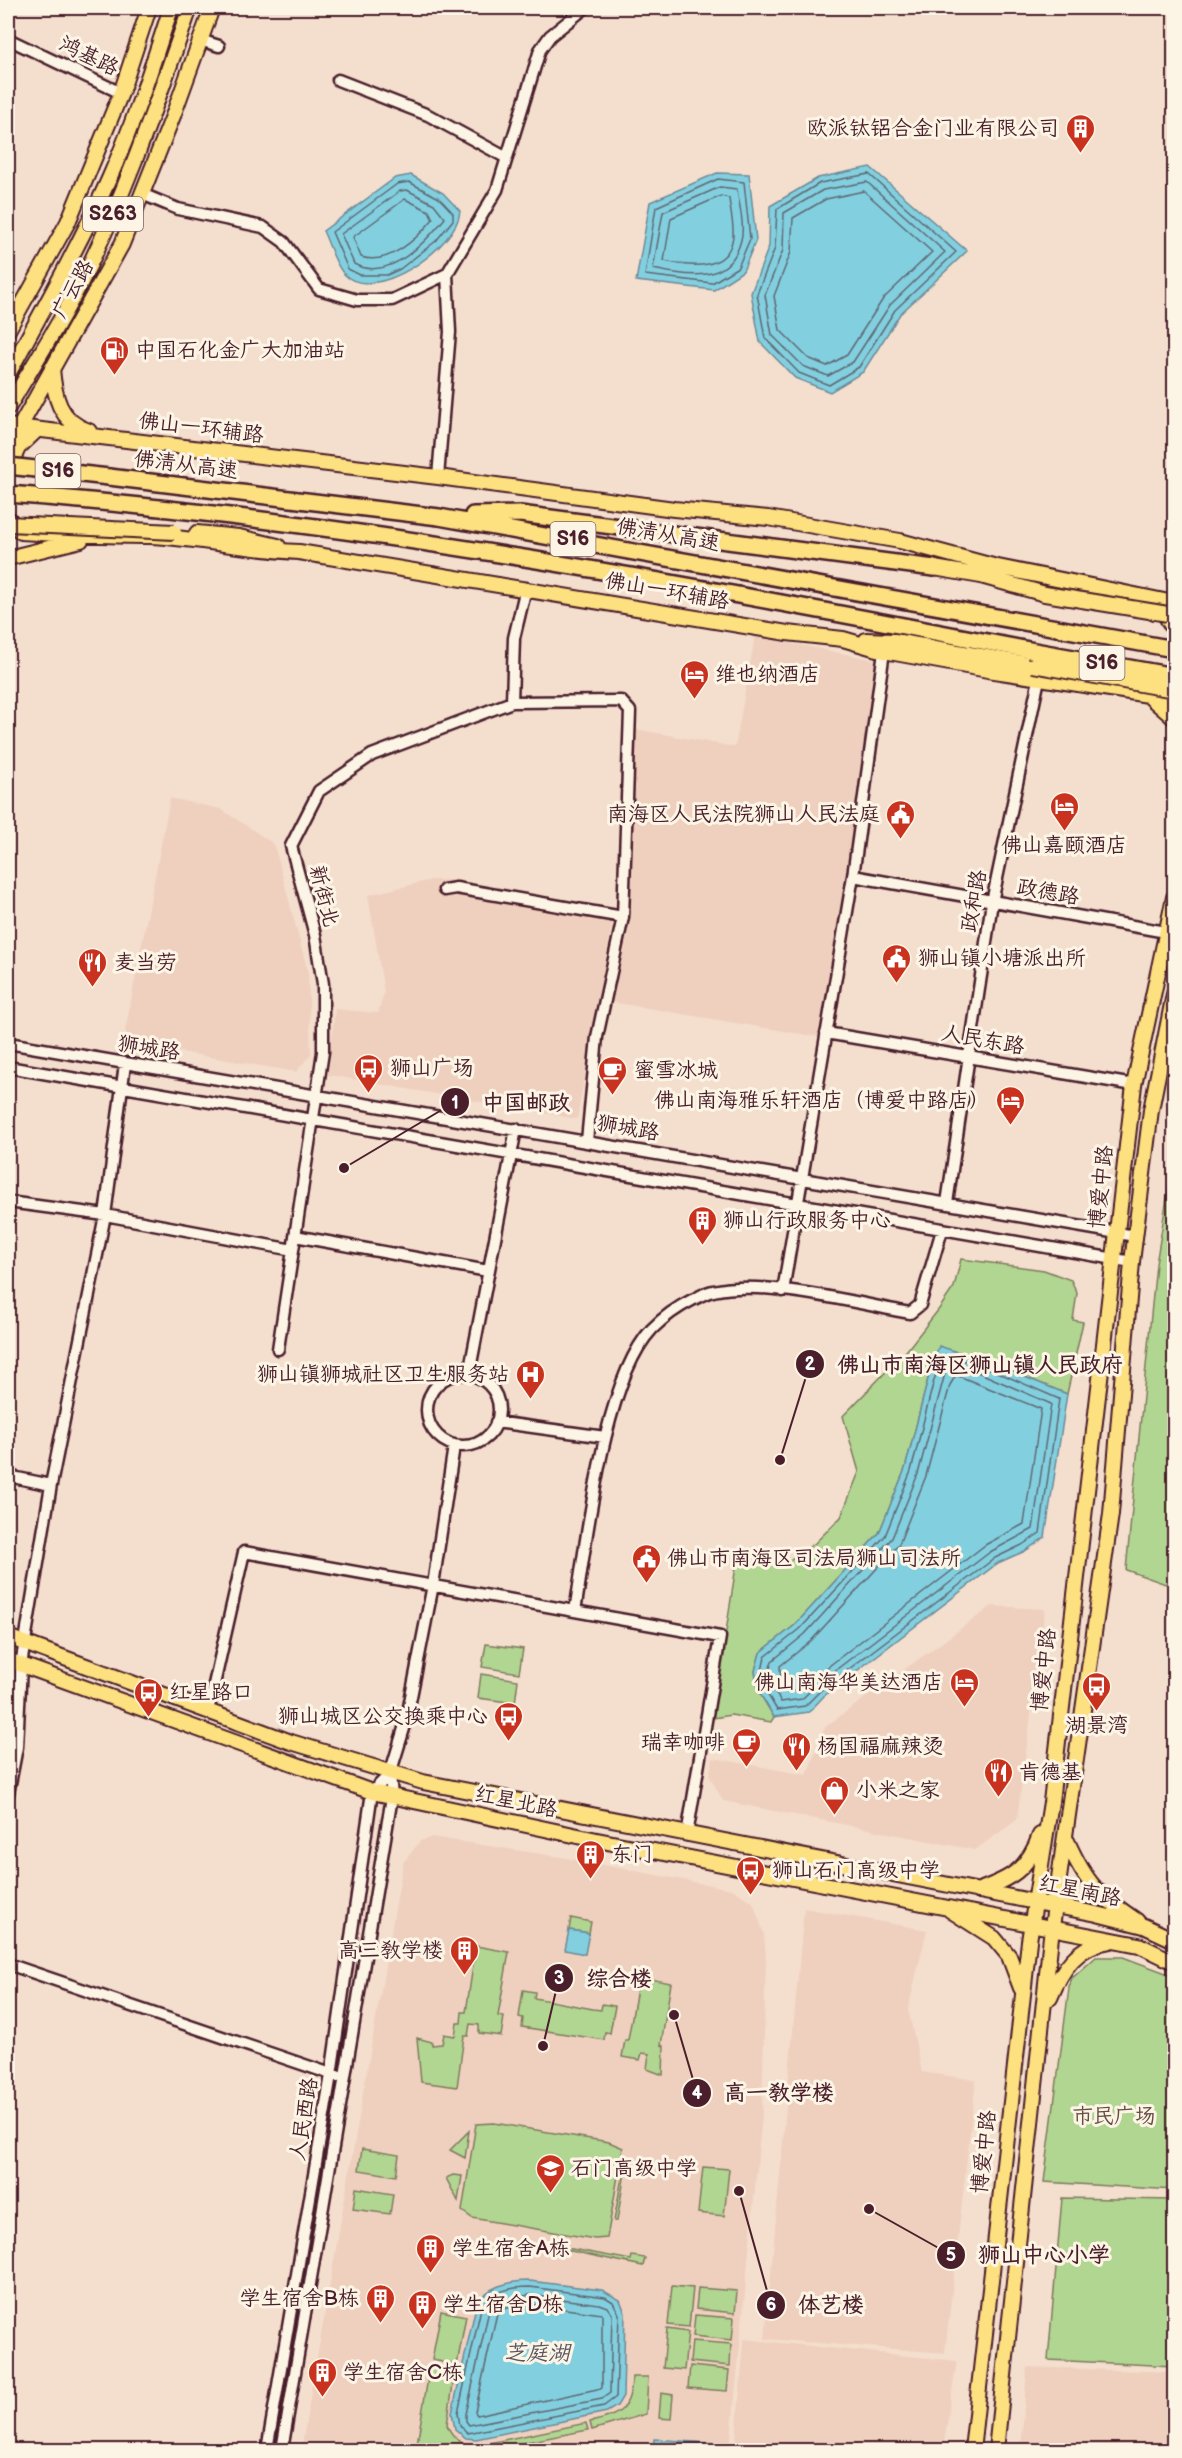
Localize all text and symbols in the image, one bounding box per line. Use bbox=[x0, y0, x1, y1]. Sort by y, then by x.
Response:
street label: 鸿基路 bbox=[55, 31, 123, 81]
building icon: 欧派钛铝合金门业有限公司 bbox=[1064, 112, 1096, 154]
place label: 欧派钛铝合金门业有限公司 bbox=[807, 116, 1059, 141]
road number: S263 bbox=[83, 197, 143, 231]
street label: 广云路 bbox=[47, 255, 99, 323]
fuel station icon: 中国石化金广大加油站 bbox=[98, 334, 130, 376]
place label: 中国石化金广大加油站 bbox=[135, 338, 345, 363]
street label: 佛山一环辅路 bbox=[137, 408, 265, 448]
street label: 佛清从高速 bbox=[132, 446, 240, 484]
road number: S16 bbox=[36, 454, 80, 488]
street label: 佛清从高速 bbox=[614, 514, 722, 556]
road number: S16 bbox=[550, 522, 596, 556]
street label: 佛山一环辅路 bbox=[603, 568, 731, 614]
road number: S16 bbox=[1080, 646, 1124, 680]
hotel icon: 维也纳酒店 bbox=[678, 658, 710, 700]
place label: 维也纳酒店 bbox=[715, 662, 820, 687]
hotel icon: 佛山嘉颐酒店 bbox=[1048, 790, 1080, 832]
public building icon: 南海区人民法院狮山人民法庭 bbox=[885, 798, 917, 840]
place label: 南海区人民法院狮山人民法庭 bbox=[607, 802, 880, 827]
place label: 佛山嘉颐酒店 bbox=[1001, 833, 1127, 858]
street label: 新街北 bbox=[304, 862, 344, 930]
street label: 政和路 bbox=[956, 868, 992, 934]
street label: 政德路 bbox=[1015, 874, 1081, 910]
public building icon: 狮山镇小塘派出所 bbox=[881, 942, 913, 984]
restaurant icon: 麦当劳 bbox=[77, 946, 109, 988]
place label: 狮山镇小塘派出所 bbox=[918, 946, 1086, 971]
place label: 麦当劳 bbox=[114, 950, 177, 975]
street label: 人民东路 bbox=[939, 1020, 1027, 1060]
street label: 狮城路 bbox=[116, 1031, 182, 1065]
bus stop icon: 狮山广场 bbox=[353, 1052, 385, 1094]
cafe icon: 蜜雪冰城 bbox=[597, 1054, 629, 1096]
place label: 狮山广场 bbox=[390, 1056, 474, 1081]
place label: 蜜雪冰城 bbox=[634, 1058, 718, 1083]
callout: 中国邮政 bbox=[440, 1082, 582, 1122]
hotel icon: 佛山南海雅乐轩酒店（博爱中路店） bbox=[995, 1084, 1027, 1126]
place label: 佛山南海雅乐轩酒店（博爱中路店） bbox=[654, 1088, 990, 1113]
text: 中国邮政 bbox=[482, 1090, 570, 1117]
text: 1 bbox=[451, 1093, 459, 1114]
street label: 狮城路 bbox=[595, 1110, 661, 1146]
street label: 博爱中路 bbox=[1084, 1144, 1118, 1230]
building icon: 狮山行政服务中心 bbox=[686, 1204, 718, 1246]
place label: 狮山行政服务中心 bbox=[723, 1208, 891, 1233]
callout: 佛山市南海区狮山镇人民政府 bbox=[795, 1344, 1135, 1384]
text: 佛山市南海区狮山镇人民政府 bbox=[837, 1352, 1123, 1379]
text: 2 bbox=[805, 1354, 816, 1375]
hospital icon: 狮山镇狮城社区卫生服务站 bbox=[514, 1358, 546, 1400]
place label: 狮山镇狮城社区卫生服务站 bbox=[257, 1362, 509, 1387]
public building icon: 佛山市南海区司法局狮山司法所 bbox=[630, 1542, 662, 1584]
place label: 佛山市南海区司法局狮山司法所 bbox=[667, 1546, 961, 1571]
street label: 博爱中路 bbox=[1027, 1627, 1061, 1713]
hotel icon: 佛山南海华美达酒店 bbox=[948, 1666, 980, 1708]
place label: 佛山南海华美达酒店 bbox=[754, 1670, 943, 1695]
bus stop icon: 湖景湾 bbox=[1081, 1670, 1113, 1712]
bus stop icon: 红星路口 bbox=[132, 1676, 164, 1718]
place label: 红星路口 bbox=[169, 1680, 253, 1705]
bus stop icon: 狮山城区公交换乘中心 bbox=[493, 1700, 525, 1742]
place label: 狮山城区公交换乘中心 bbox=[278, 1704, 488, 1729]
place label: 湖景湾 bbox=[1066, 1713, 1129, 1738]
cafe icon: 瑞幸咖啡 bbox=[730, 1726, 762, 1768]
place label: 瑞幸咖啡 bbox=[641, 1730, 725, 1755]
restaurant icon: 杨国福麻辣烫 bbox=[780, 1730, 812, 1772]
place label: 杨国福麻辣烫 bbox=[817, 1734, 943, 1759]
restaurant icon: 肯德基 bbox=[982, 1756, 1014, 1798]
place label: 肯德基 bbox=[1019, 1760, 1082, 1785]
shop icon: 小米之家 bbox=[819, 1774, 851, 1816]
place label: 小米之家 bbox=[856, 1778, 940, 1803]
street label: 红星北路 bbox=[472, 1782, 560, 1822]
building icon: 东门 bbox=[574, 1838, 606, 1880]
place label: 东门 bbox=[611, 1842, 653, 1867]
bus stop icon: 狮山石门高级中学 bbox=[735, 1854, 767, 1896]
place label: 狮山石门高级中学 bbox=[772, 1858, 940, 1883]
street label: 红星南路 bbox=[1036, 1871, 1124, 1911]
building icon: 高三教学楼 bbox=[448, 1934, 480, 1976]
place label: 高三教学楼 bbox=[338, 1938, 443, 1963]
callout: 综合楼 bbox=[544, 1958, 664, 1998]
text: 综合楼 bbox=[586, 1966, 652, 1993]
text: 3 bbox=[554, 1968, 564, 1989]
callout: 高一教学楼 bbox=[682, 2073, 846, 2113]
street label: 人民西路 bbox=[285, 2076, 323, 2162]
text: 高一教学楼 bbox=[724, 2080, 834, 2107]
text: 4 bbox=[692, 2083, 703, 2104]
park label: 市民广场 bbox=[1072, 2104, 1156, 2129]
street label: 博爱中路 bbox=[967, 2109, 1001, 2195]
school or university icon: 石门高级中学 bbox=[534, 2152, 566, 2194]
place label: 石门高级中学 bbox=[571, 2156, 697, 2181]
building icon: 学生宿舍A栋 bbox=[415, 2232, 447, 2274]
callout: 狮山中心小学 bbox=[936, 2235, 1122, 2275]
place label: 学生宿舍A栋 bbox=[452, 2236, 570, 2261]
text: 狮山中心小学 bbox=[978, 2242, 1110, 2269]
text: 5 bbox=[946, 2245, 956, 2266]
building icon: 学生宿舍B栋 bbox=[364, 2282, 396, 2324]
callout: 体艺楼 bbox=[756, 2285, 876, 2325]
place label: 学生宿舍B栋 bbox=[240, 2286, 359, 2311]
building icon: 学生宿舍D栋 bbox=[406, 2288, 438, 2330]
place label: 学生宿舍D栋 bbox=[443, 2292, 563, 2317]
text: 体艺楼 bbox=[798, 2292, 864, 2319]
text: 6 bbox=[766, 2295, 777, 2316]
water label: 芝庭湖 bbox=[504, 2340, 572, 2367]
building icon: 学生宿舍C栋 bbox=[306, 2356, 338, 2398]
place label: 学生宿舍C栋 bbox=[343, 2360, 463, 2385]

